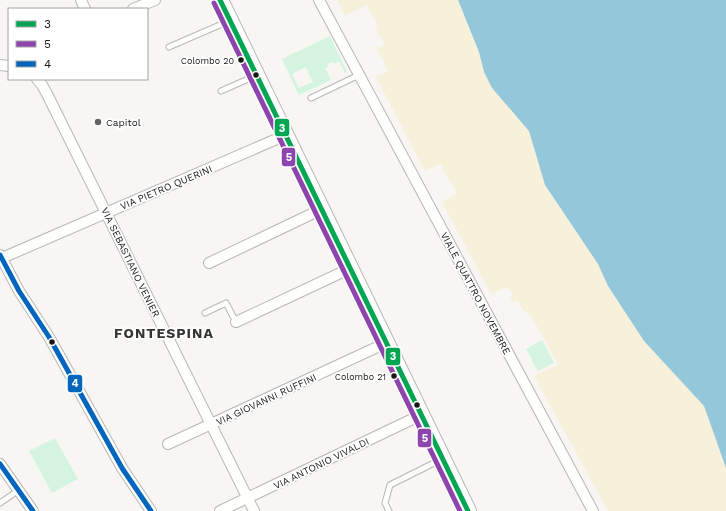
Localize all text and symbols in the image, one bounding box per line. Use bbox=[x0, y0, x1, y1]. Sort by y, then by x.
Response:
legend bbox=[8, 8, 148, 80]
text: 3 bbox=[44, 17, 51, 31]
text: 5 bbox=[44, 37, 51, 51]
marker: Colombo 20 bbox=[236, 55, 246, 65]
place label: Colombo 20 bbox=[181, 56, 234, 66]
text: 4 bbox=[44, 57, 51, 71]
unlabelled marker bbox=[251, 70, 261, 80]
marker: Capitol bbox=[93, 117, 103, 127]
place label: Capitol bbox=[106, 117, 141, 128]
line badge: 3 bbox=[274, 118, 290, 137]
text: 3 bbox=[279, 122, 286, 135]
line badge: 5 bbox=[281, 147, 296, 167]
text: 5 bbox=[286, 151, 292, 164]
street label: VIA PIETRO QUERINI bbox=[119, 163, 214, 212]
street label: VIA SEBASTIANO VENIER bbox=[99, 206, 162, 319]
street label: VIALE QUATTRO NOVEMBRE bbox=[439, 230, 513, 356]
district label: FONTESPINA bbox=[114, 325, 214, 341]
unlabelled marker bbox=[47, 337, 57, 347]
line badge: 3 bbox=[385, 347, 401, 366]
text: 3 bbox=[390, 350, 397, 363]
street label: VIA GIOVANNI RUFFINI bbox=[214, 371, 318, 428]
marker: Colombo 21 bbox=[389, 371, 399, 381]
place label: Colombo 21 bbox=[335, 372, 386, 382]
line badge: 4 bbox=[67, 374, 83, 393]
text: 4 bbox=[71, 377, 79, 390]
unlabelled marker bbox=[412, 400, 422, 410]
line badge: 5 bbox=[417, 428, 432, 448]
text: 5 bbox=[422, 432, 428, 445]
street label: VIA ANTONIO VIVALDI bbox=[272, 436, 371, 491]

